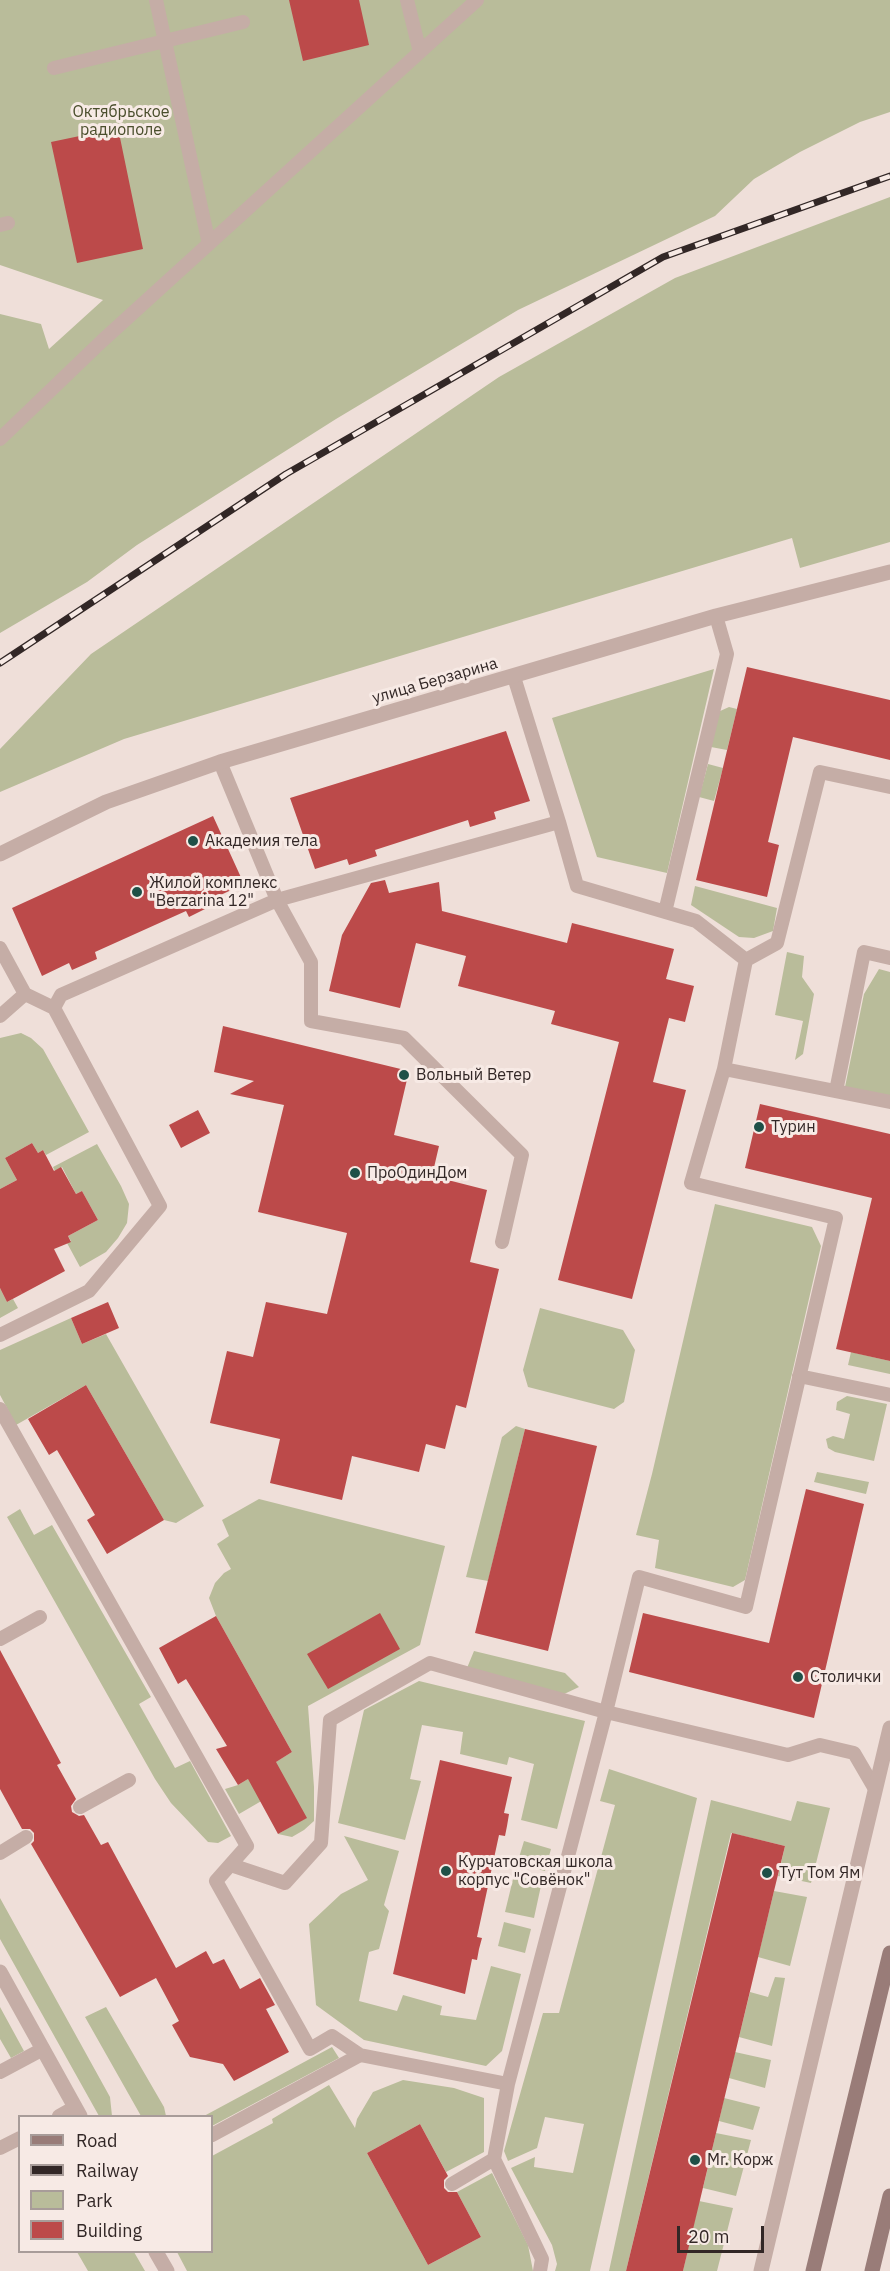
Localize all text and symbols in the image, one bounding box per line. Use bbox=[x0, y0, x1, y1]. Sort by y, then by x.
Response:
park label: Октябрьское радиополе bbox=[72, 102, 170, 140]
street label: улица Берзарина bbox=[370, 654, 500, 708]
place label: Академия тела bbox=[205, 831, 318, 851]
marker: Академия тела bbox=[186, 834, 200, 848]
place label: Жилой комплекс "Berzarina 12" bbox=[149, 873, 277, 911]
marker: Жилой комплекс "Berzarina 12" bbox=[130, 885, 144, 899]
place label: Вольный Ветер bbox=[416, 1065, 531, 1085]
marker: Вольный Ветер bbox=[397, 1068, 411, 1082]
place label: Турин bbox=[771, 1117, 816, 1137]
marker: Турин bbox=[752, 1120, 766, 1134]
place label: ПроОдинДом bbox=[367, 1163, 467, 1183]
marker: ПроОдинДом bbox=[348, 1166, 362, 1180]
place label: Столички bbox=[810, 1667, 881, 1687]
marker: Столички bbox=[791, 1670, 805, 1684]
place label: Курчатовская школа корпус "Совёнок" bbox=[458, 1852, 613, 1890]
place label: Тут Том Ям bbox=[779, 1863, 860, 1883]
marker: Курчатовская школа корпус "Совёнок" bbox=[439, 1864, 453, 1878]
marker: Тут Том Ям bbox=[760, 1866, 774, 1880]
legend bbox=[18, 2115, 213, 2253]
text: Road bbox=[76, 2129, 117, 2152]
place label: Mr. Корж bbox=[707, 2150, 773, 2170]
marker: Mr. Корж bbox=[688, 2153, 702, 2167]
text: Railway bbox=[76, 2159, 138, 2182]
text: Park bbox=[76, 2189, 112, 2212]
scale bar bbox=[680, 2214, 767, 2252]
text: Building bbox=[76, 2219, 142, 2242]
text: 20 m bbox=[688, 2225, 730, 2248]

